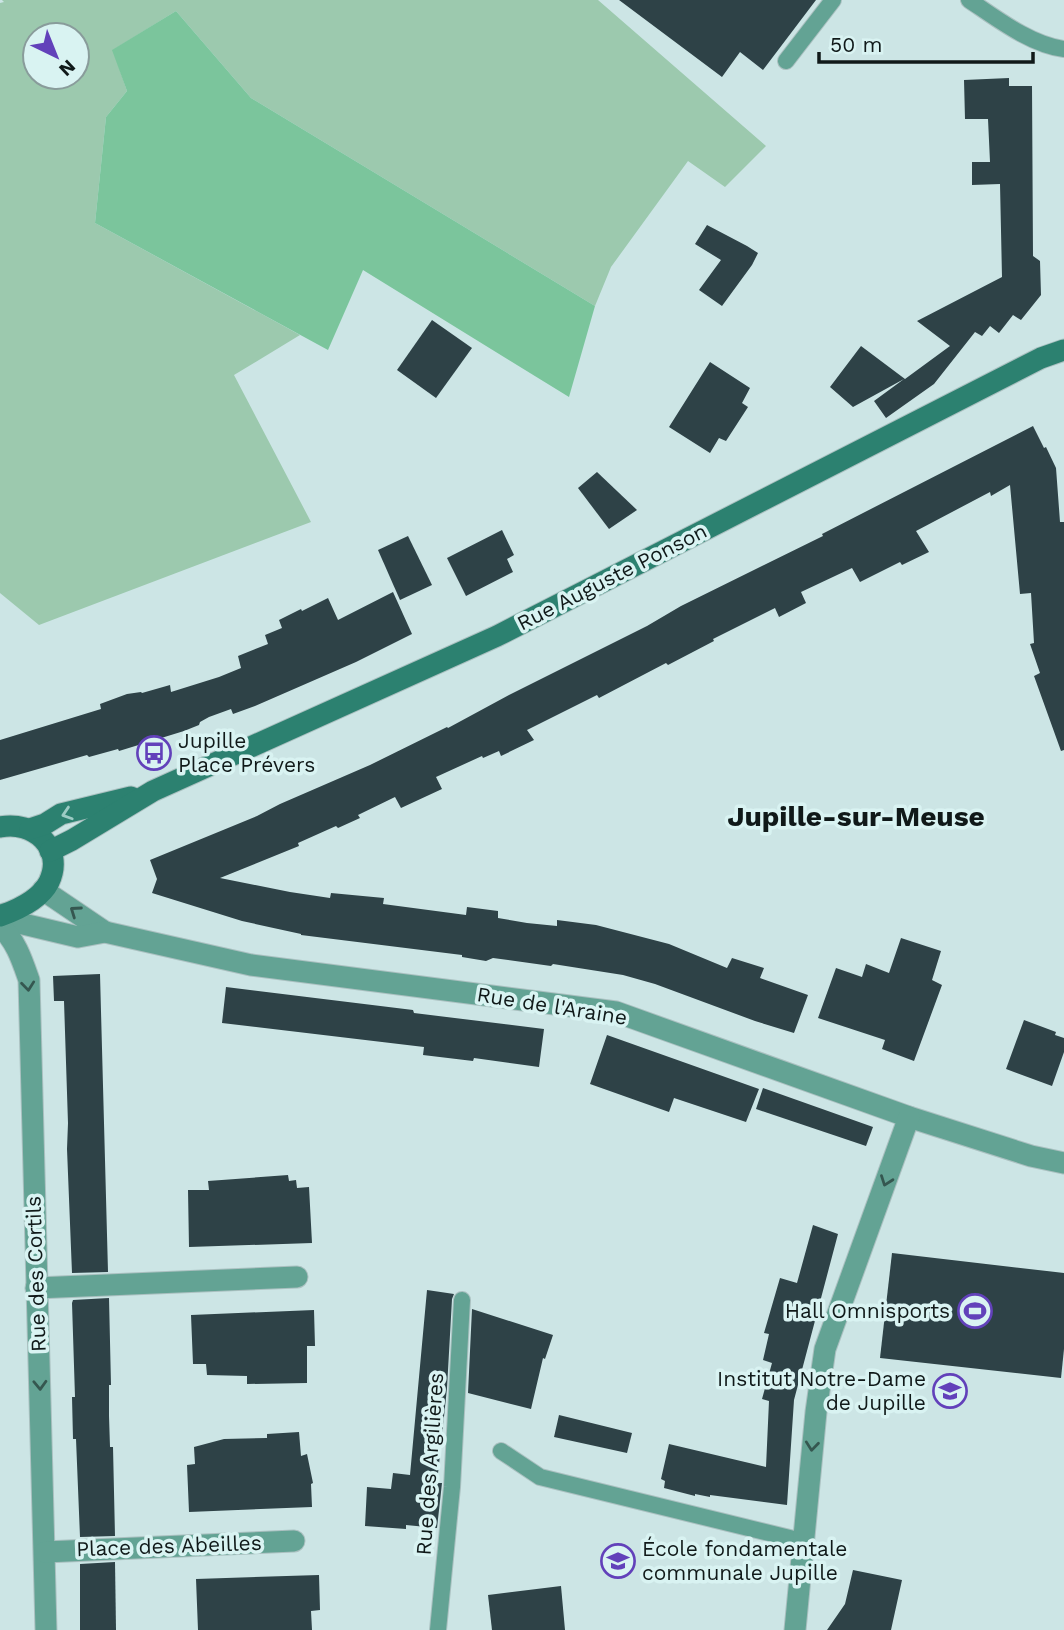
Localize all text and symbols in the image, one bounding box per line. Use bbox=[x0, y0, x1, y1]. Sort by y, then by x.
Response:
north arrow bbox=[21, 21, 91, 91]
scale bar bbox=[819, 21, 1032, 65]
text: 50 m bbox=[830, 32, 882, 57]
text: N bbox=[54, 55, 80, 81]
street label: Rue Auguste Ponson bbox=[513, 518, 711, 635]
place label: Jupille Place Prévers bbox=[178, 728, 315, 777]
bus stop icon: Jupille Place Prévers bbox=[135, 734, 173, 772]
district label: Jupille-sur-Meuse bbox=[727, 800, 985, 833]
one-way arrow bbox=[61, 805, 73, 820]
one-way arrow bbox=[69, 906, 82, 919]
one-way arrow bbox=[21, 980, 36, 992]
street label: Rue de l'Araine bbox=[475, 981, 629, 1030]
one-way arrow bbox=[880, 1175, 894, 1187]
street label: Rue des Cortils bbox=[20, 1195, 51, 1353]
sports icon: Hall Omnisports bbox=[956, 1292, 994, 1330]
place label: Hall Omnisports bbox=[785, 1298, 950, 1323]
place label: Institut Notre-Dame de Jupille bbox=[717, 1366, 926, 1415]
street label: Rue des Argilières bbox=[411, 1372, 448, 1556]
school or university icon: Institut Notre-Dame de Jupille bbox=[931, 1372, 969, 1410]
one-way arrow bbox=[32, 1380, 47, 1391]
one-way arrow bbox=[805, 1440, 820, 1452]
street label: Place des Abeilles bbox=[76, 1530, 262, 1561]
place label: École fondamentale communale Jupille bbox=[642, 1536, 847, 1585]
school or university icon: École fondamentale communale Jupille bbox=[599, 1542, 637, 1580]

